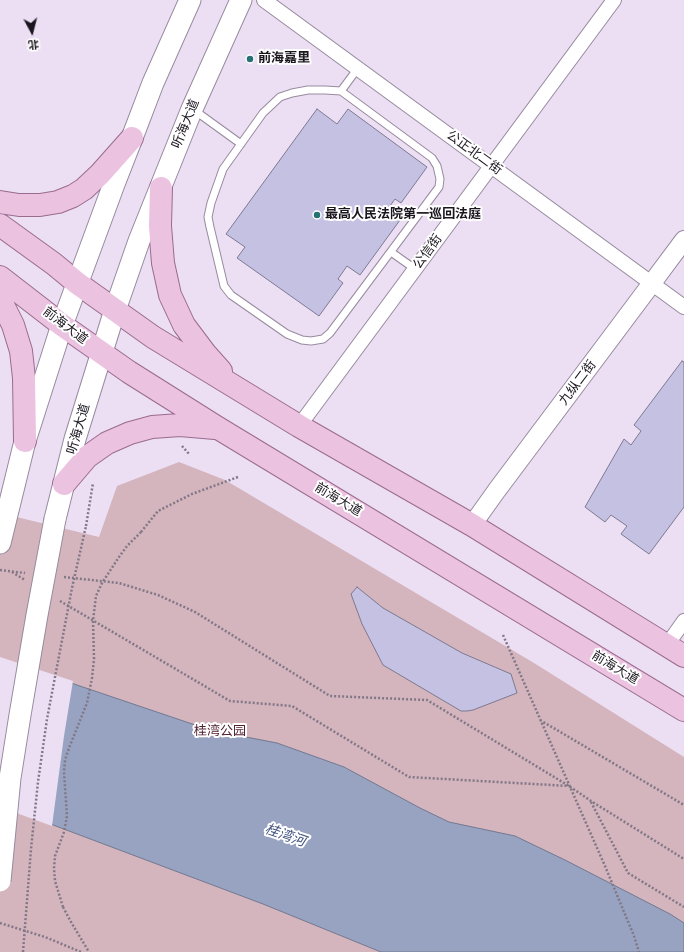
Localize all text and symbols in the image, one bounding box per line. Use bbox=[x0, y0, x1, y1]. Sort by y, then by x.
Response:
north arrow bbox=[12, 12, 52, 52]
text: 北 bbox=[27, 37, 40, 52]
place label: 前海嘉里 bbox=[258, 51, 310, 67]
marker: 前海嘉里 bbox=[245, 54, 255, 64]
street label: 听海大道 bbox=[169, 97, 203, 151]
street label: 公正北二街 bbox=[443, 128, 505, 178]
place label: 最高人民法院第一巡回法庭 bbox=[325, 207, 481, 223]
marker: 最高人民法院第一巡回法庭 bbox=[312, 210, 322, 220]
street label: 公信街 bbox=[410, 232, 446, 272]
street label: 前海大道 bbox=[40, 304, 90, 348]
street label: 九纵二街 bbox=[556, 358, 600, 408]
street label: 听海大道 bbox=[64, 402, 94, 456]
street label: 前海大道 bbox=[312, 480, 364, 520]
street label: 前海大道 bbox=[589, 648, 641, 688]
park label: 桂湾公园 bbox=[194, 724, 246, 740]
water label: 桂湾河 bbox=[262, 821, 308, 851]

